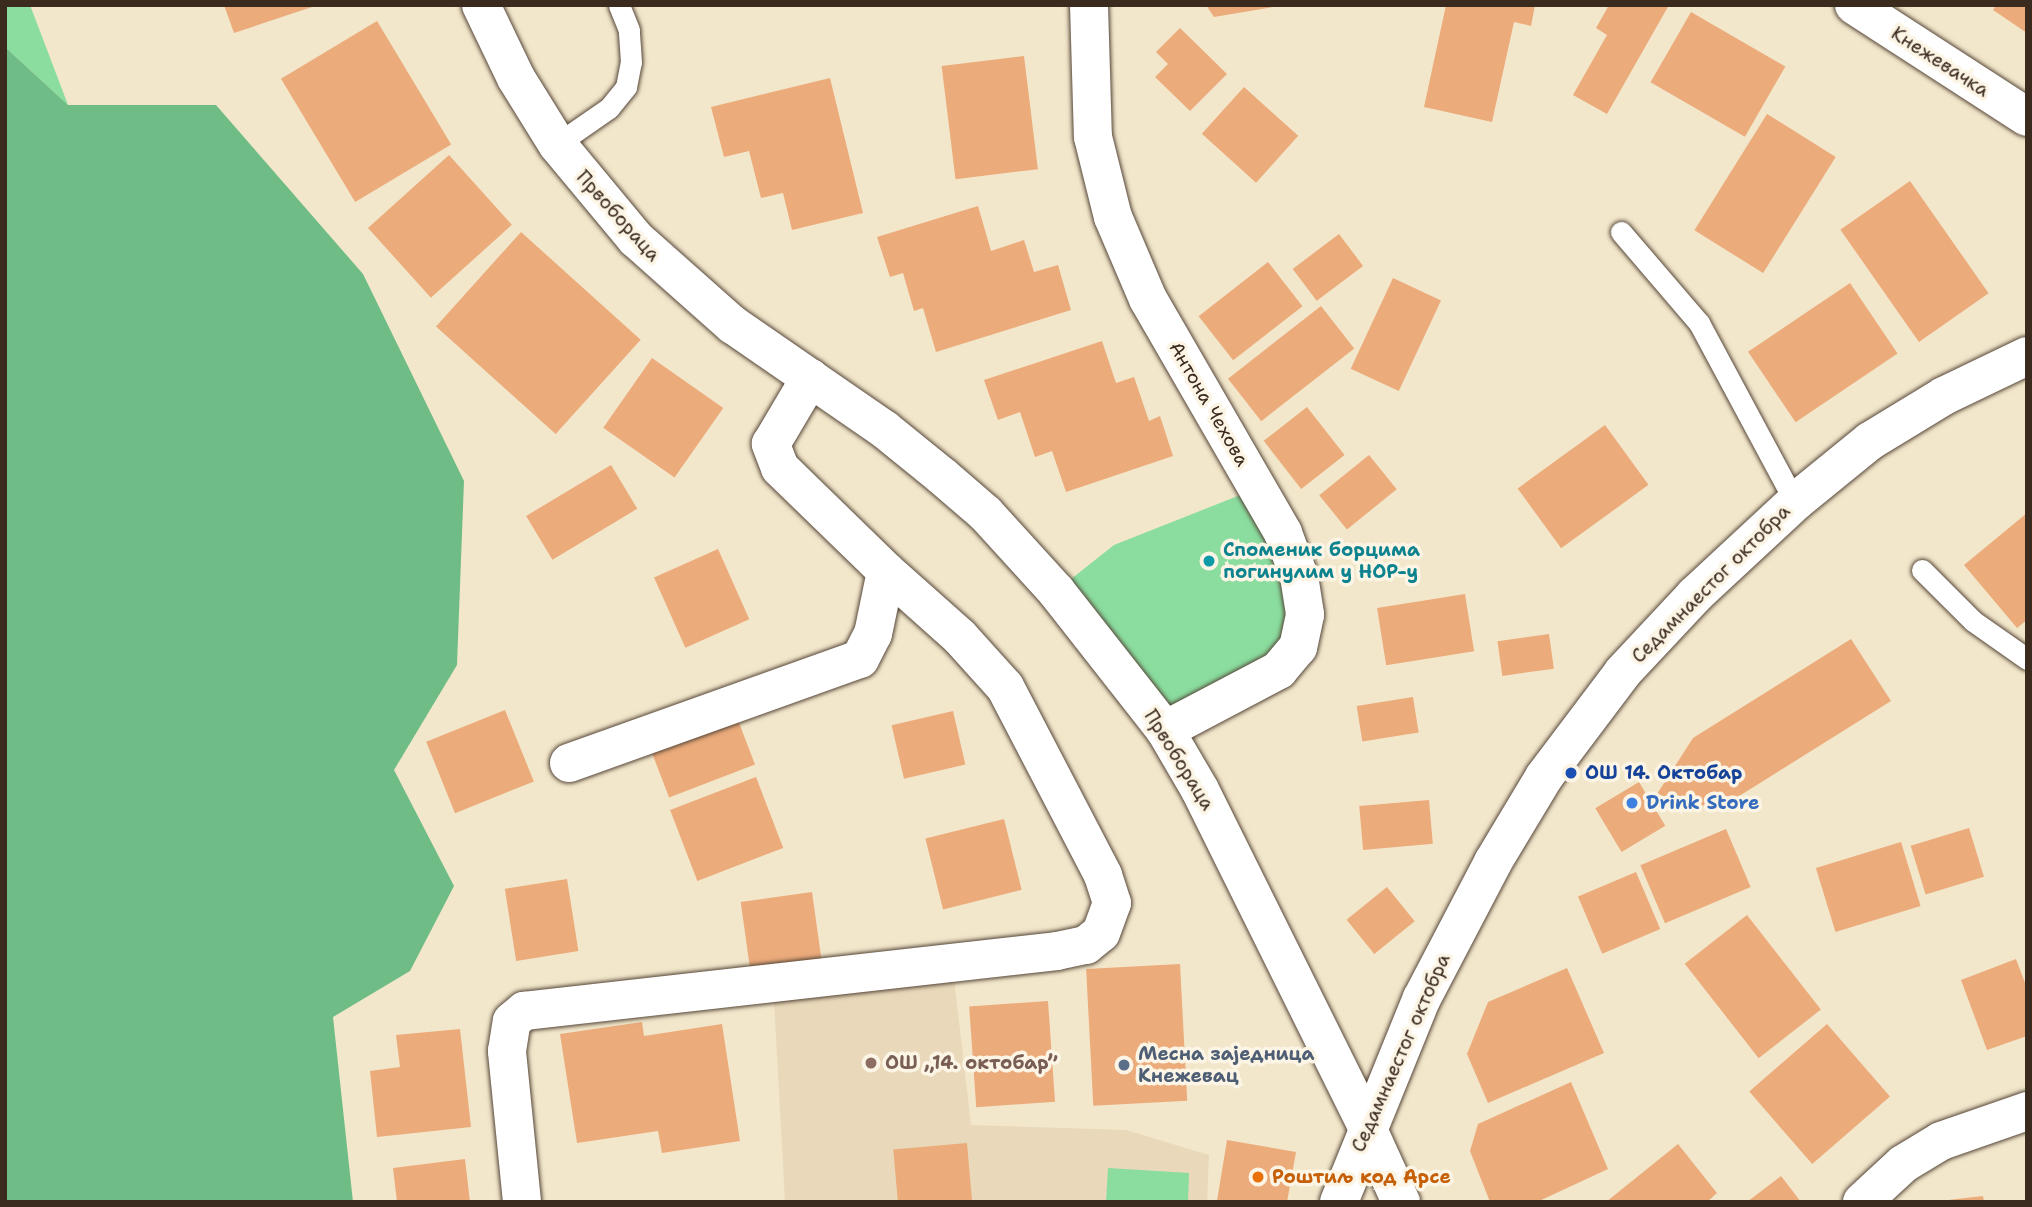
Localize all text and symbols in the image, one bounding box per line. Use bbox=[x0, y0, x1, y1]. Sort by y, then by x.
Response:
street label: Кнежевачка bbox=[1887, 22, 1993, 102]
street label: Првобораца bbox=[571, 166, 665, 266]
street label: Антона Чехова bbox=[1164, 338, 1254, 470]
street label: Седамнаестог октобра bbox=[1627, 500, 1795, 668]
place label: Споменик борцима погинулим у НОР-у bbox=[1223, 539, 1420, 583]
marker: Споменик борцима погинулим у НОР-у bbox=[1201, 553, 1217, 569]
street label: Првобораца bbox=[1139, 706, 1219, 814]
place label: ОШ 14. Октобар bbox=[1585, 762, 1742, 784]
marker: ОШ 14. Октобар bbox=[1563, 765, 1579, 781]
place label: Drink Store bbox=[1646, 792, 1759, 814]
marker: Drink Store bbox=[1624, 795, 1640, 811]
street label: Седамнаестог октобра bbox=[1347, 950, 1455, 1156]
place label: Месна заједница Кнежевац bbox=[1138, 1043, 1314, 1087]
place label: ОШ „14. октобар” bbox=[885, 1052, 1058, 1074]
marker: ОШ „14. октобар” bbox=[863, 1055, 879, 1071]
marker: Месна заједница Кнежевац bbox=[1116, 1057, 1132, 1073]
place label: Роштиљ код Арсе bbox=[1272, 1166, 1451, 1188]
marker: Роштиљ код Арсе bbox=[1250, 1169, 1266, 1185]

